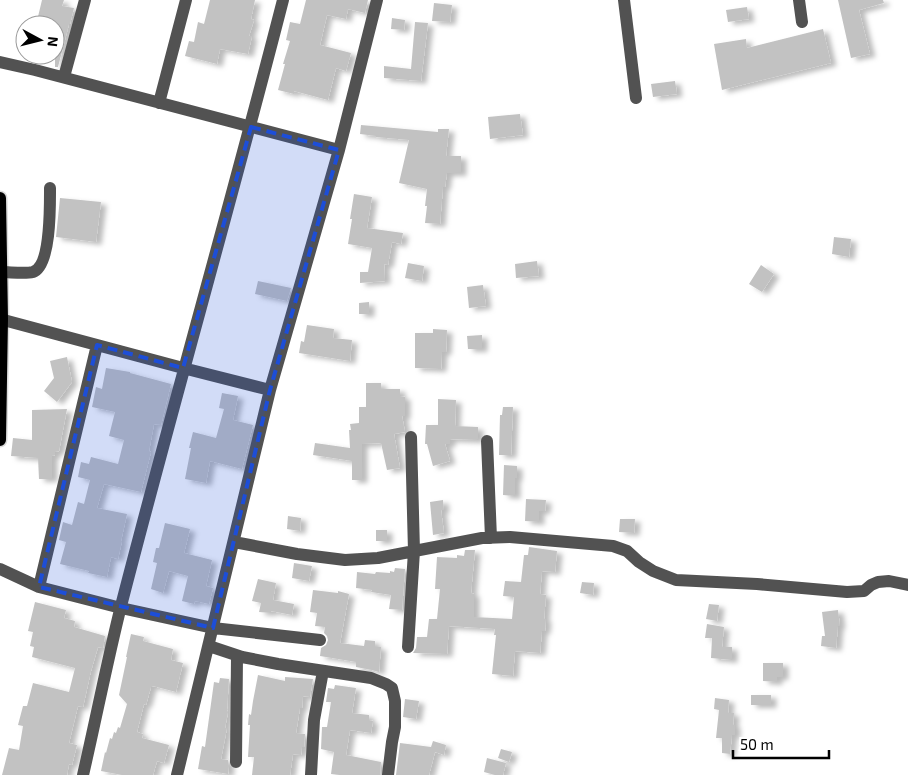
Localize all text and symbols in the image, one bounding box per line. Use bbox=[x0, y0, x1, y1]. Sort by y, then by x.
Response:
north arrow bbox=[15, 15, 65, 65]
text: N bbox=[44, 36, 62, 48]
scale bar bbox=[733, 728, 829, 760]
text: 50 m bbox=[740, 735, 774, 753]

